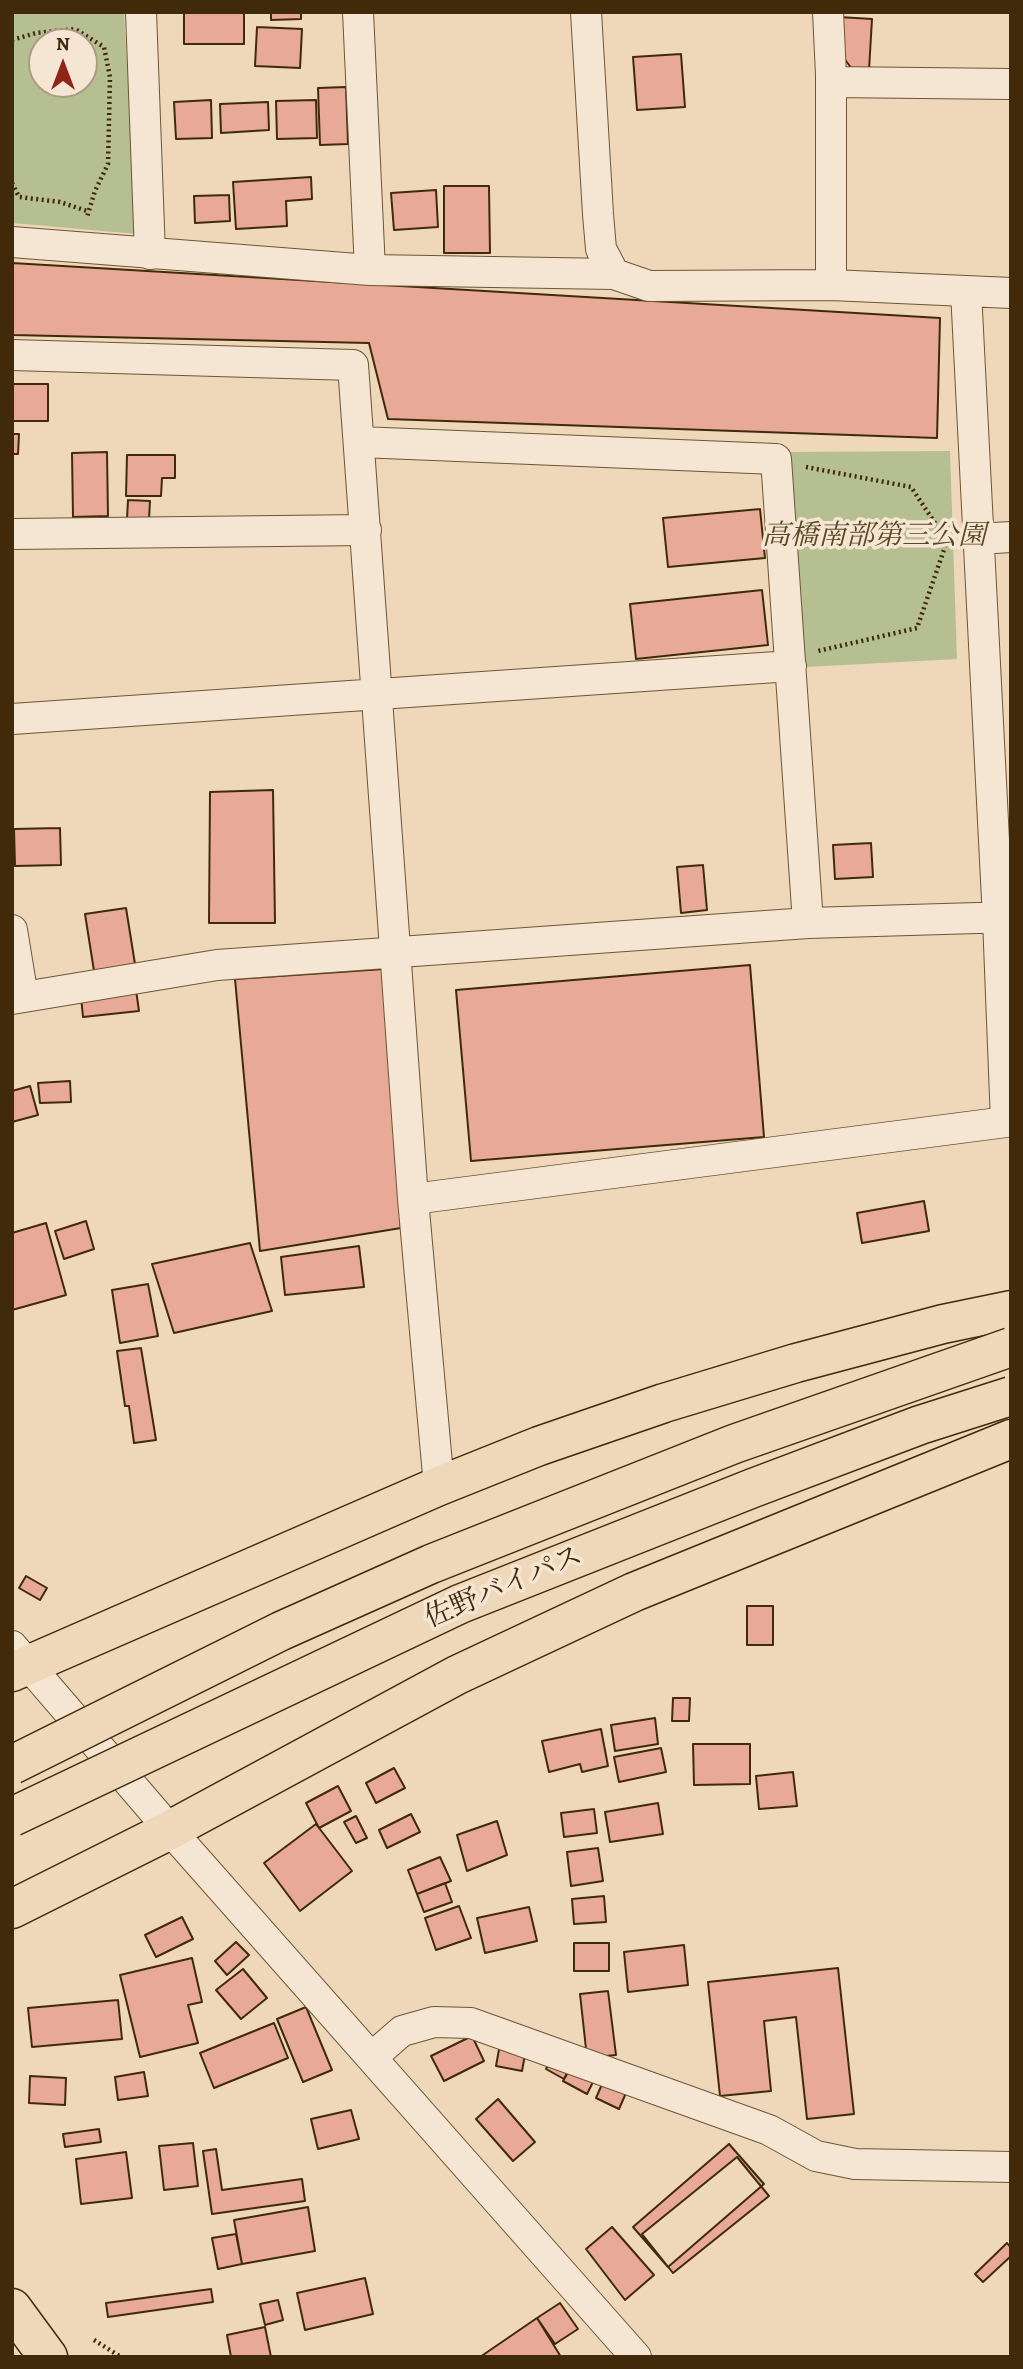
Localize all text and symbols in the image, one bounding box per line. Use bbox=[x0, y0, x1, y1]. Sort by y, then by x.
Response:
north arrow bbox=[28, 28, 98, 98]
text: N bbox=[56, 31, 70, 57]
park label: 高橋南部第三公園 bbox=[762, 520, 986, 554]
street label: 佐野バイパス bbox=[420, 1540, 588, 1636]

